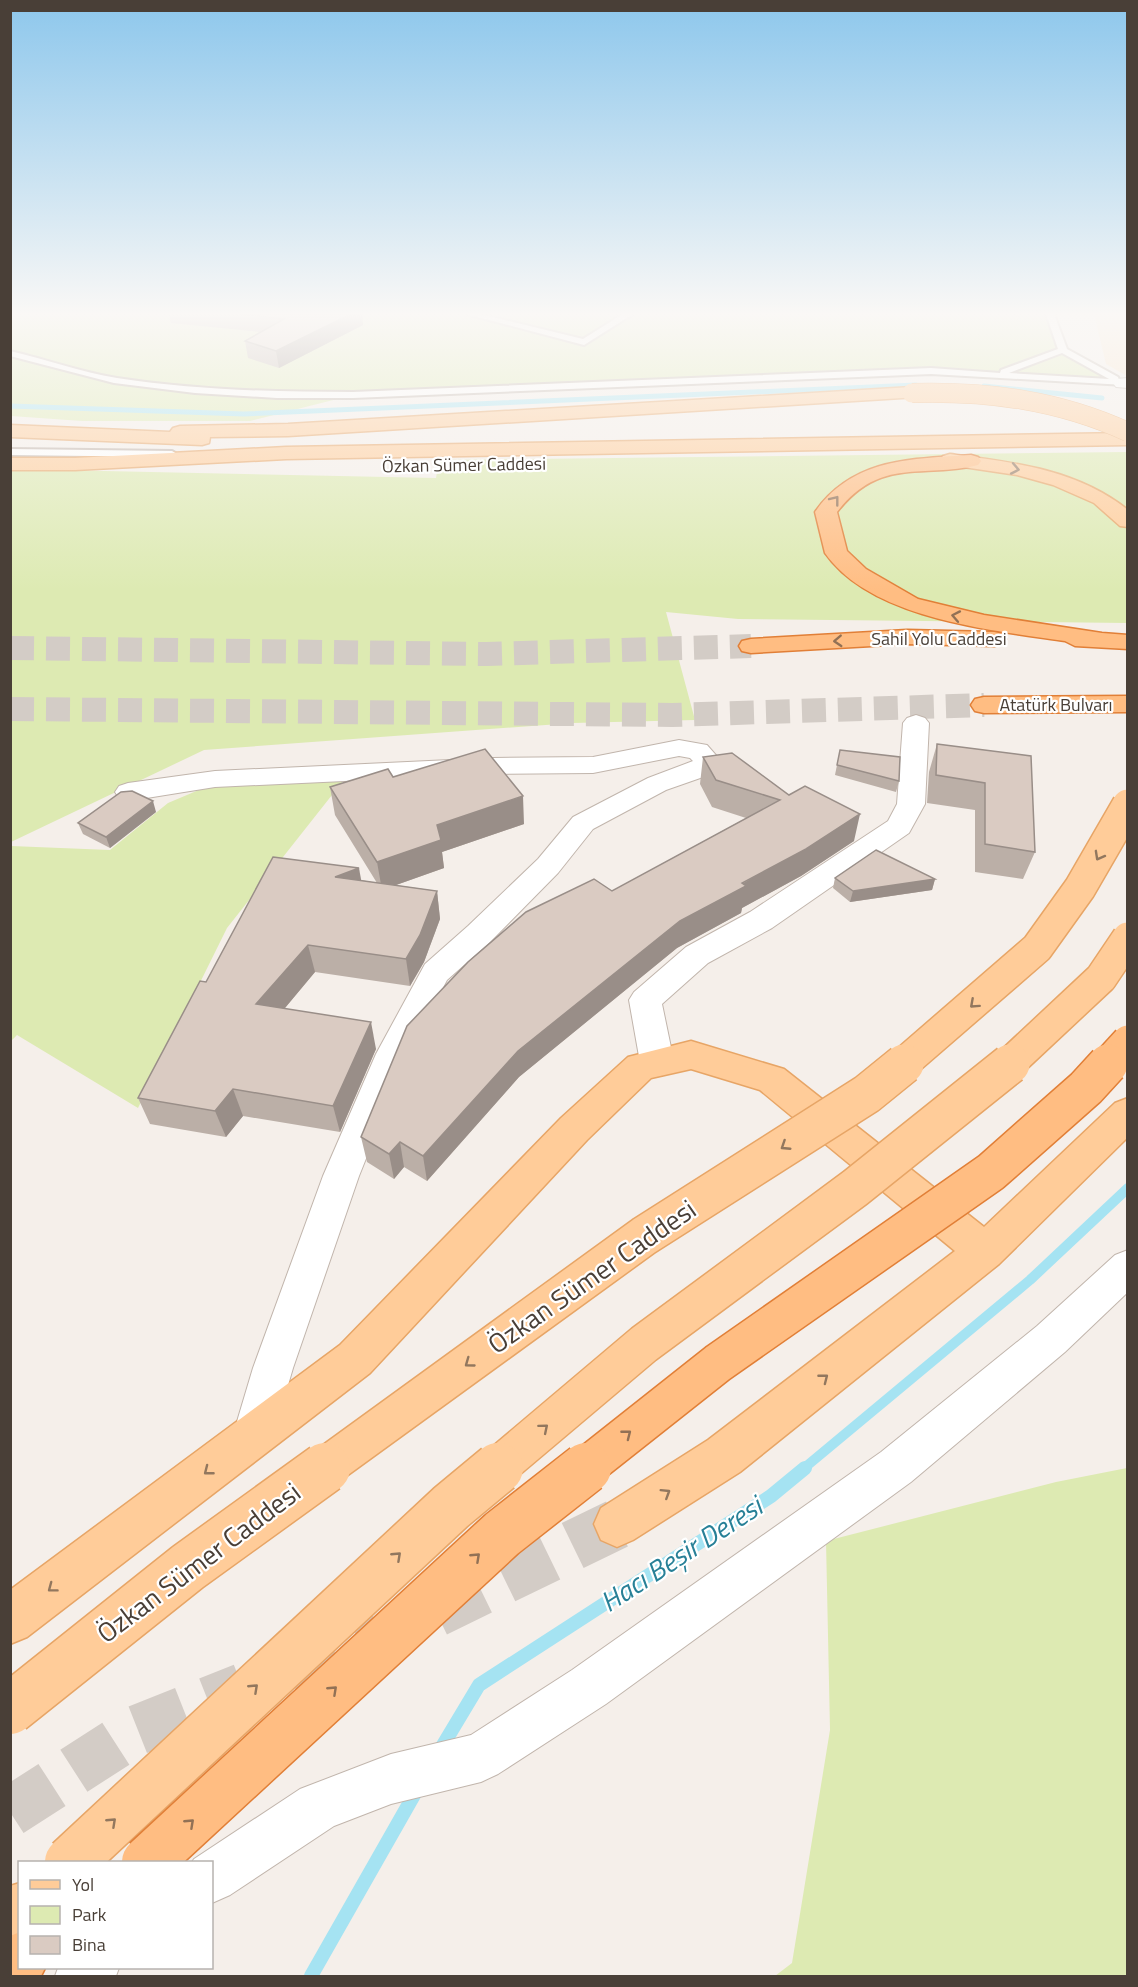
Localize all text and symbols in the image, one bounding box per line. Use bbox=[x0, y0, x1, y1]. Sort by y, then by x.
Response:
street label: Özkan Sümer Caddesi bbox=[382, 450, 546, 479]
one-way arrow bbox=[1010, 461, 1020, 474]
one-way arrow bbox=[827, 496, 838, 507]
one-way arrow bbox=[951, 610, 961, 623]
street label: Sahil Yolu Caddesi bbox=[871, 625, 1007, 652]
one-way arrow bbox=[834, 635, 843, 648]
street label: Atatürk Bulvarı bbox=[1000, 691, 1113, 718]
one-way arrow bbox=[1095, 850, 1106, 860]
one-way arrow bbox=[970, 997, 981, 1008]
one-way arrow bbox=[781, 1139, 792, 1150]
street label: Özkan Sümer Caddesi bbox=[479, 1188, 704, 1363]
one-way arrow bbox=[464, 1356, 475, 1367]
one-way arrow bbox=[817, 1374, 828, 1385]
one-way arrow bbox=[537, 1424, 548, 1435]
one-way arrow bbox=[621, 1431, 632, 1442]
one-way arrow bbox=[204, 1463, 215, 1474]
street label: Özkan Sümer Caddesi bbox=[87, 1471, 309, 1652]
water label: Hacı Beşir Deresi bbox=[591, 1483, 773, 1622]
one-way arrow bbox=[660, 1488, 670, 1500]
one-way arrow bbox=[391, 1552, 401, 1563]
one-way arrow bbox=[469, 1553, 480, 1564]
one-way arrow bbox=[48, 1581, 59, 1592]
one-way arrow bbox=[247, 1685, 258, 1696]
one-way arrow bbox=[326, 1686, 337, 1697]
one-way arrow bbox=[105, 1819, 116, 1830]
one-way arrow bbox=[184, 1819, 194, 1830]
legend bbox=[18, 1861, 213, 1969]
text: Yol bbox=[72, 1871, 94, 1898]
text: Park bbox=[72, 1901, 107, 1928]
text: Bina bbox=[72, 1931, 106, 1958]

